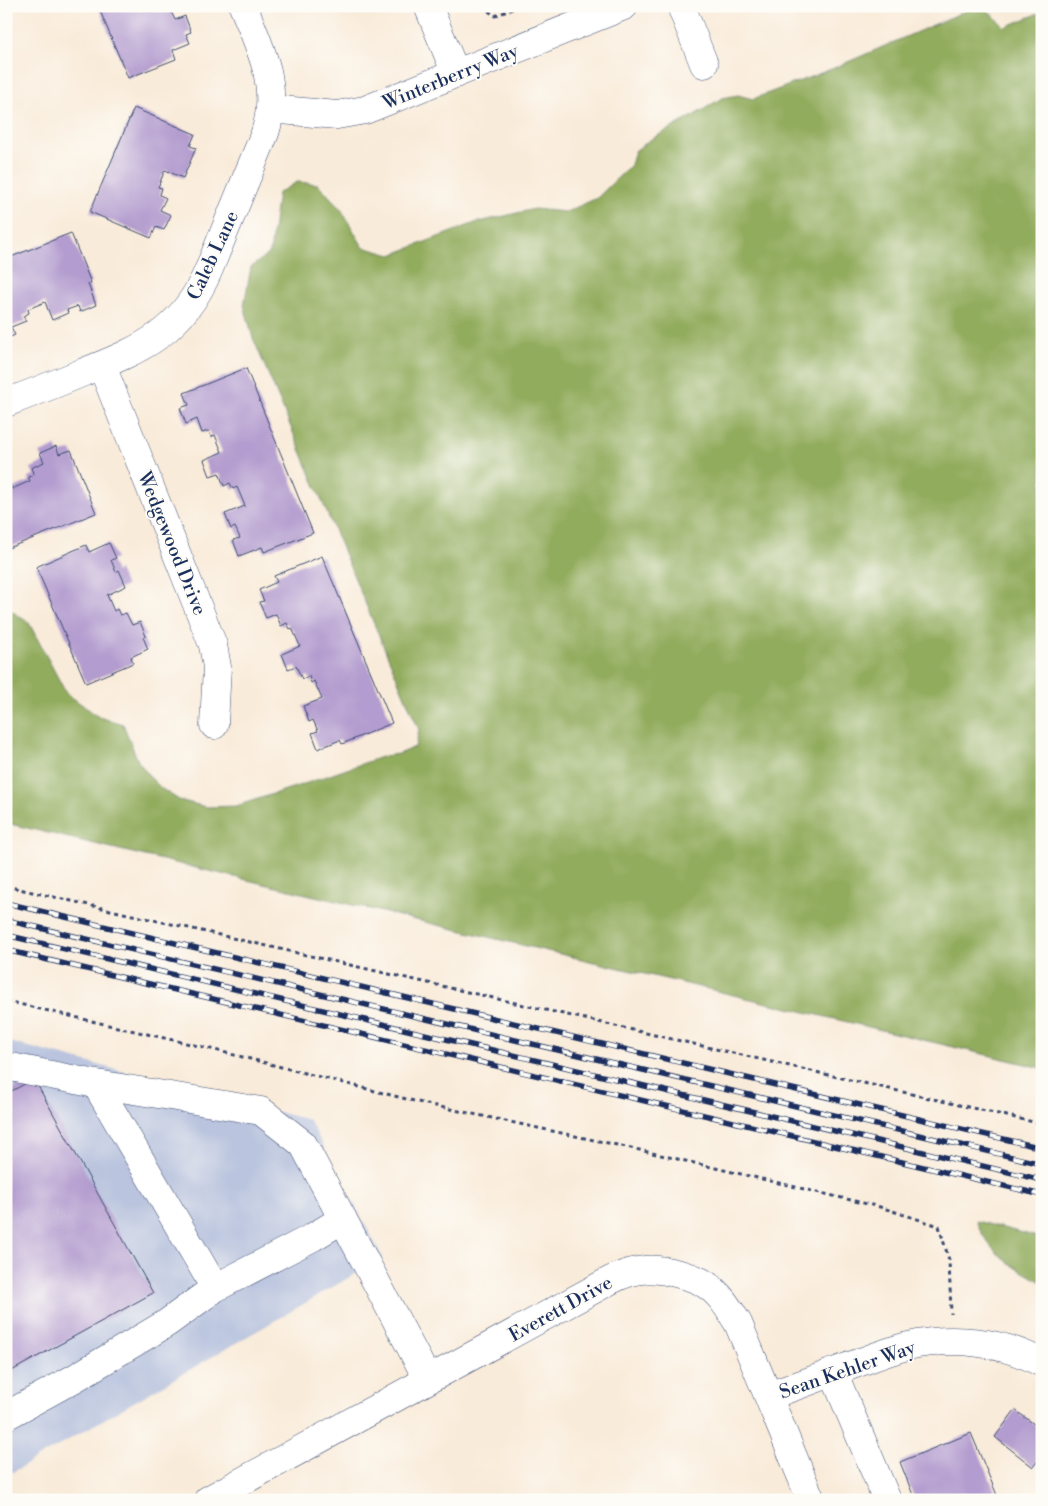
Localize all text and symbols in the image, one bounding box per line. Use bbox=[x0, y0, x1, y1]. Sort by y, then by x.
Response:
street label: Winterberry Way bbox=[378, 39, 522, 115]
street label: Caleb Lane bbox=[182, 207, 244, 304]
street label: Wedgewood Drive bbox=[132, 467, 212, 619]
street label: Everett Drive bbox=[505, 1271, 616, 1347]
street label: Sean Kehler Way bbox=[776, 1335, 919, 1404]

